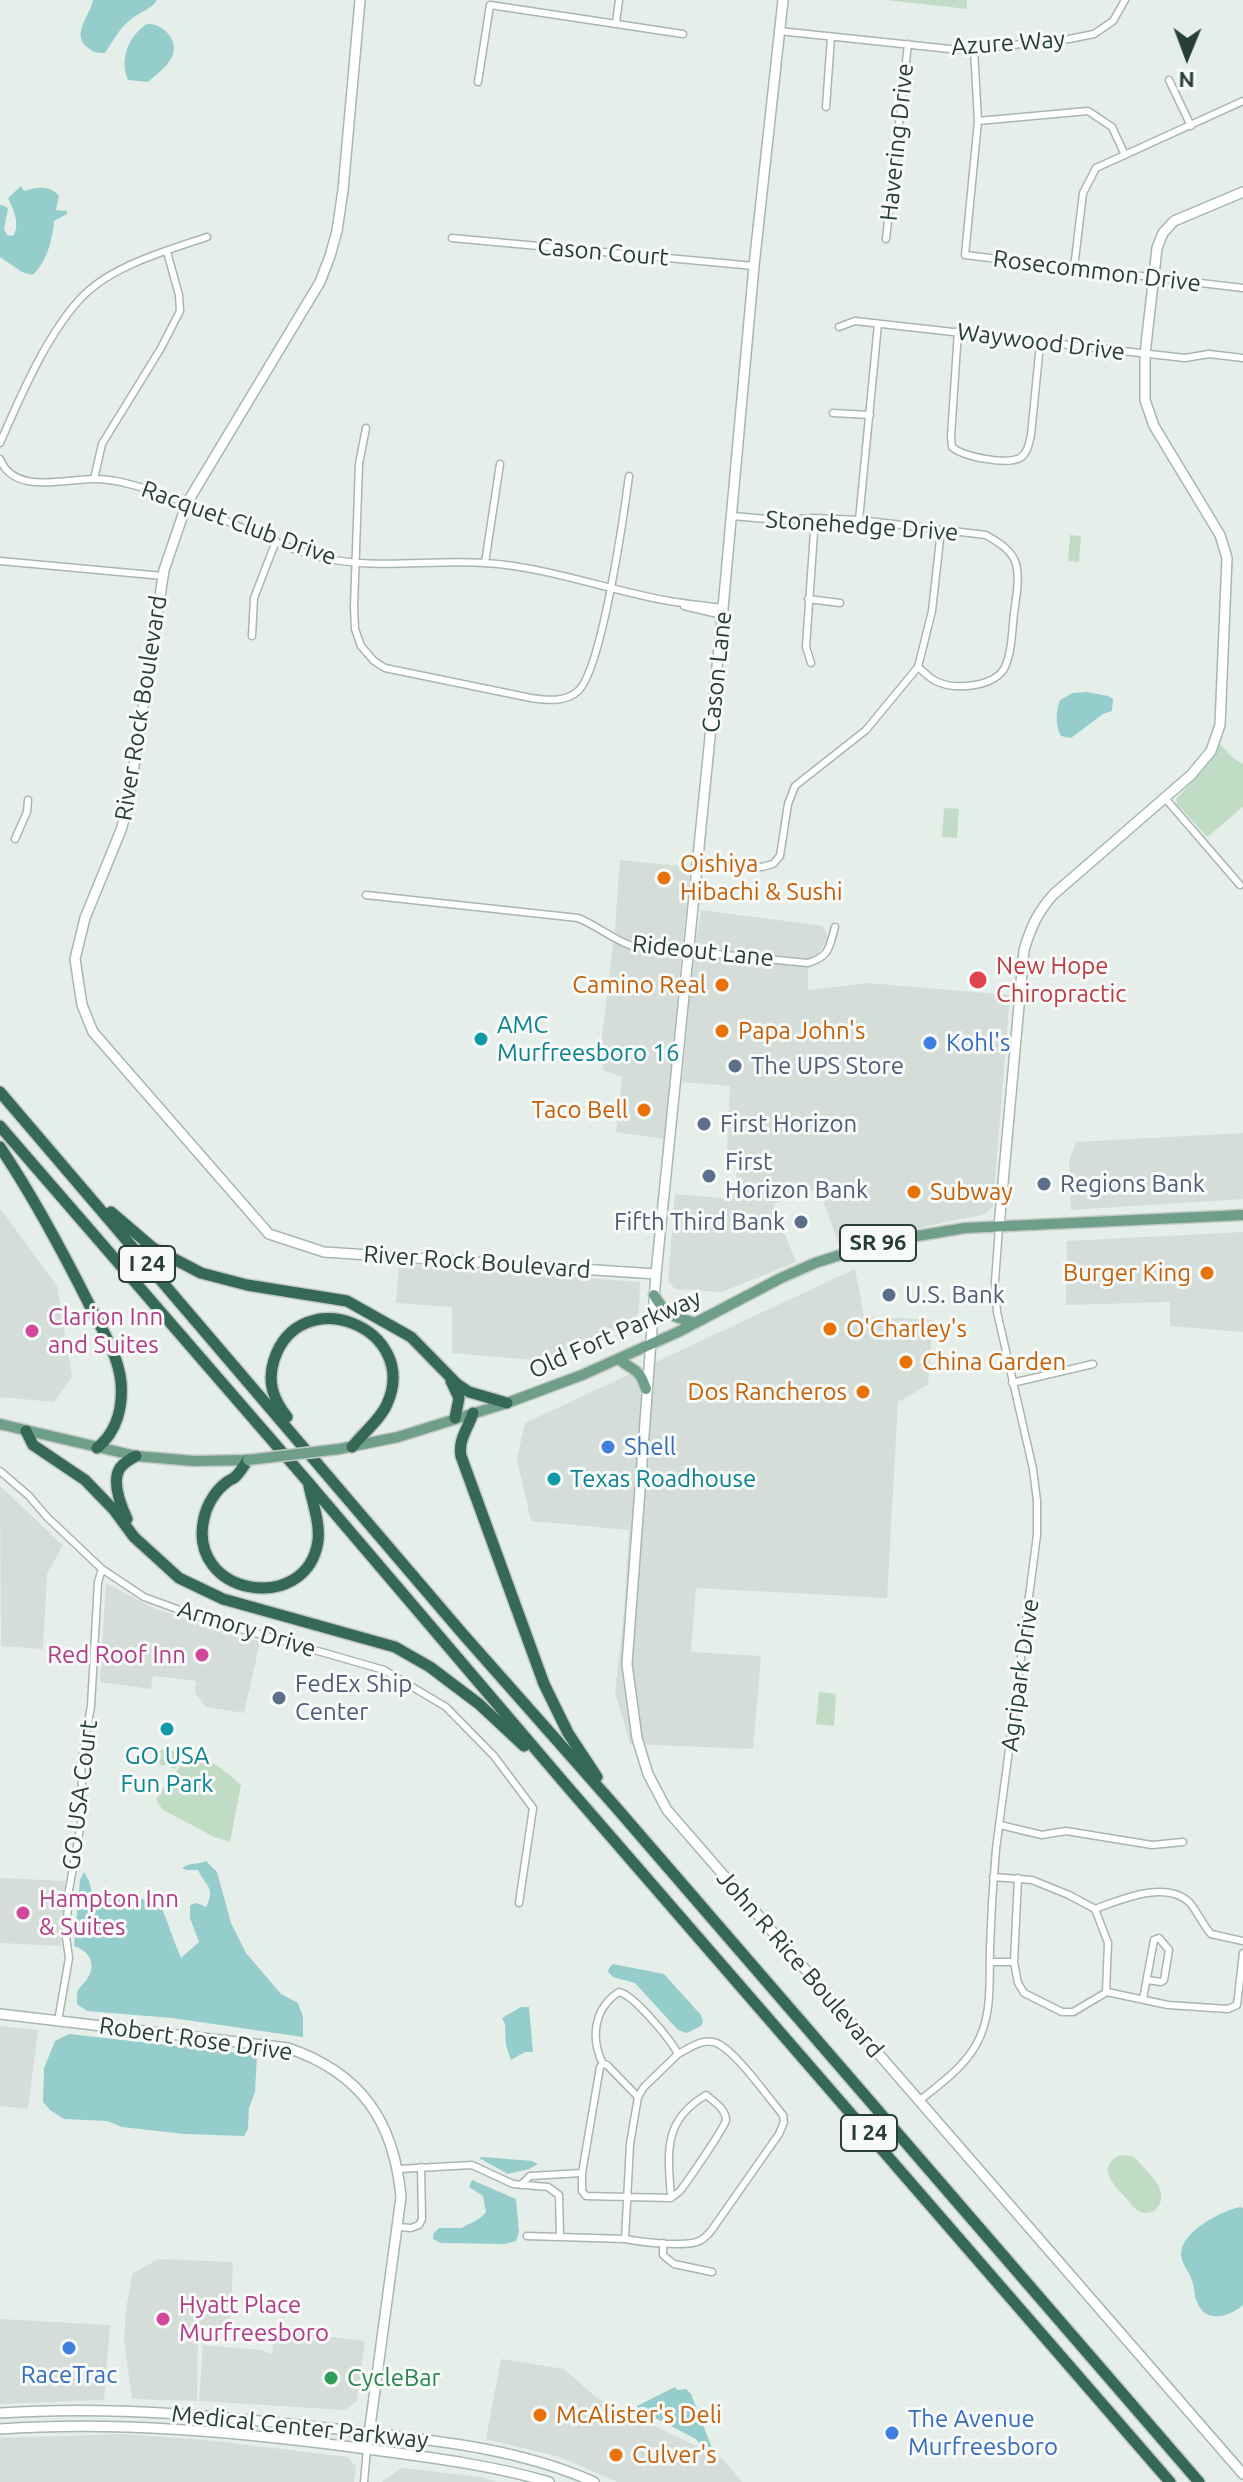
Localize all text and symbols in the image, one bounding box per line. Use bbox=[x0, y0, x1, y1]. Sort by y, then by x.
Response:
north arrow bbox=[1147, 16, 1227, 96]
street label: Azure Way bbox=[950, 25, 1066, 61]
street label: Havering Drive bbox=[874, 62, 920, 222]
text: N bbox=[1178, 68, 1195, 93]
street label: Cason Court bbox=[536, 232, 670, 272]
street label: Rosecommon Drive bbox=[991, 244, 1203, 298]
street label: Waywood Drive bbox=[955, 317, 1127, 367]
street label: Racquet Club Drive bbox=[138, 474, 340, 572]
street label: Stonehedge Drive bbox=[765, 505, 959, 547]
street label: River Rock Boulevard bbox=[109, 593, 173, 823]
street label: Cason Lane bbox=[696, 610, 738, 734]
place label: Oishiya Hibachi & Sushi bbox=[680, 850, 843, 906]
marker: Oishiya Hibachi & Sushi bbox=[655, 869, 673, 887]
street label: Rideout Lane bbox=[631, 929, 775, 973]
place label: New Hope Chiropractic bbox=[996, 952, 1126, 1008]
marker: New Hope Chiropractic bbox=[967, 969, 989, 991]
place label: Camino Real bbox=[572, 971, 706, 999]
marker: Camino Real bbox=[713, 976, 731, 994]
place label: AMC Murfreesboro 16 bbox=[497, 1011, 680, 1067]
place label: Papa John's bbox=[738, 1017, 865, 1045]
marker: Papa John's bbox=[713, 1022, 731, 1040]
place label: Kohl's bbox=[946, 1029, 1011, 1057]
marker: AMC Murfreesboro 16 bbox=[472, 1030, 490, 1048]
marker: Kohl's bbox=[921, 1034, 939, 1052]
place label: The UPS Store bbox=[751, 1052, 904, 1080]
marker: The UPS Store bbox=[726, 1057, 744, 1075]
place label: Taco Bell bbox=[532, 1096, 628, 1124]
marker: Taco Bell bbox=[635, 1101, 653, 1119]
place label: First Horizon bbox=[720, 1110, 857, 1138]
marker: First Horizon bbox=[695, 1115, 713, 1133]
place label: First Horizon Bank bbox=[725, 1148, 868, 1204]
marker: First Horizon Bank bbox=[700, 1167, 718, 1185]
place label: Regions Bank bbox=[1060, 1170, 1205, 1198]
marker: Regions Bank bbox=[1035, 1175, 1053, 1193]
place label: Subway bbox=[930, 1178, 1013, 1206]
marker: Subway bbox=[905, 1183, 923, 1201]
place label: Fifth Third Bank bbox=[614, 1208, 785, 1236]
marker: Fifth Third Bank bbox=[792, 1213, 810, 1231]
road number: SR 96 bbox=[840, 1225, 916, 1261]
street label: River Rock Boulevard bbox=[362, 1240, 592, 1284]
road number: I 24 bbox=[119, 1246, 175, 1282]
place label: Burger King bbox=[1063, 1259, 1191, 1287]
marker: Burger King bbox=[1198, 1264, 1216, 1282]
place label: U.S. Bank bbox=[905, 1281, 1005, 1309]
street label: Old Fort Parkway bbox=[524, 1283, 706, 1385]
marker: U.S. Bank bbox=[880, 1286, 898, 1304]
place label: Clarion Inn and Suites bbox=[48, 1303, 163, 1359]
place label: O'Charley's bbox=[846, 1315, 967, 1343]
marker: O'Charley's bbox=[821, 1320, 839, 1338]
marker: Clarion Inn and Suites bbox=[23, 1322, 41, 1340]
place label: China Garden bbox=[922, 1348, 1066, 1376]
marker: China Garden bbox=[897, 1353, 915, 1371]
place label: Dos Rancheros bbox=[688, 1378, 847, 1406]
marker: Dos Rancheros bbox=[854, 1383, 872, 1401]
place label: Shell bbox=[624, 1433, 676, 1461]
marker: Shell bbox=[599, 1438, 617, 1456]
place label: Texas Roadhouse bbox=[570, 1465, 756, 1493]
marker: Texas Roadhouse bbox=[545, 1470, 563, 1488]
street label: Armory Drive bbox=[174, 1594, 320, 1664]
street label: Agripark Drive bbox=[995, 1597, 1045, 1753]
place label: Red Roof Inn bbox=[47, 1641, 186, 1669]
marker: Red Roof Inn bbox=[193, 1646, 211, 1664]
place label: FedEx Ship Center bbox=[295, 1670, 412, 1726]
marker: FedEx Ship Center bbox=[270, 1689, 288, 1707]
street label: GO USA Court bbox=[57, 1718, 103, 1872]
marker: GO USA Fun Park bbox=[158, 1720, 176, 1738]
place label: GO USA Fun Park bbox=[121, 1742, 213, 1798]
street label: John R Rice Boulevard bbox=[711, 1864, 889, 2064]
place label: Hampton Inn & Suites bbox=[39, 1885, 179, 1941]
marker: Hampton Inn & Suites bbox=[14, 1904, 32, 1922]
street label: Robert Rose Drive bbox=[97, 2011, 295, 2067]
road number: I 24 bbox=[841, 2115, 897, 2151]
place label: Hyatt Place Murfreesboro bbox=[179, 2291, 329, 2347]
marker: Hyatt Place Murfreesboro bbox=[154, 2310, 172, 2328]
marker: RaceTrac bbox=[60, 2339, 78, 2357]
place label: RaceTrac bbox=[21, 2361, 117, 2389]
place label: CycleBar bbox=[347, 2364, 441, 2392]
marker: CycleBar bbox=[322, 2369, 340, 2387]
street label: Medical Center Parkway bbox=[170, 2399, 430, 2455]
place label: McAlister's Deli bbox=[556, 2401, 722, 2429]
place label: The Avenue Murfreesboro bbox=[908, 2405, 1058, 2461]
marker: McAlister's Deli bbox=[531, 2406, 549, 2424]
marker: The Avenue Murfreesboro bbox=[883, 2424, 901, 2442]
place label: Culver's bbox=[632, 2441, 717, 2469]
marker: Culver's bbox=[607, 2446, 625, 2464]

